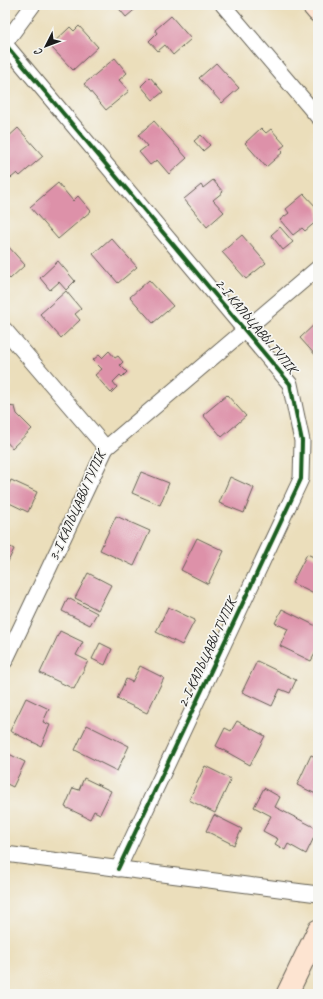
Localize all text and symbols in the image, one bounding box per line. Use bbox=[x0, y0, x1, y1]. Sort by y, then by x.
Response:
north arrow bbox=[26, 26, 66, 66]
text: С bbox=[30, 45, 46, 59]
street label: 2-І КАЛЬЦАВЫ ТУПІК bbox=[211, 275, 303, 379]
street label: 3-І КАЛЬЦАВЫ ТУПІК bbox=[45, 446, 110, 564]
street label: 2-І КАЛЬЦАВЫ ТУПІК bbox=[174, 593, 241, 710]

